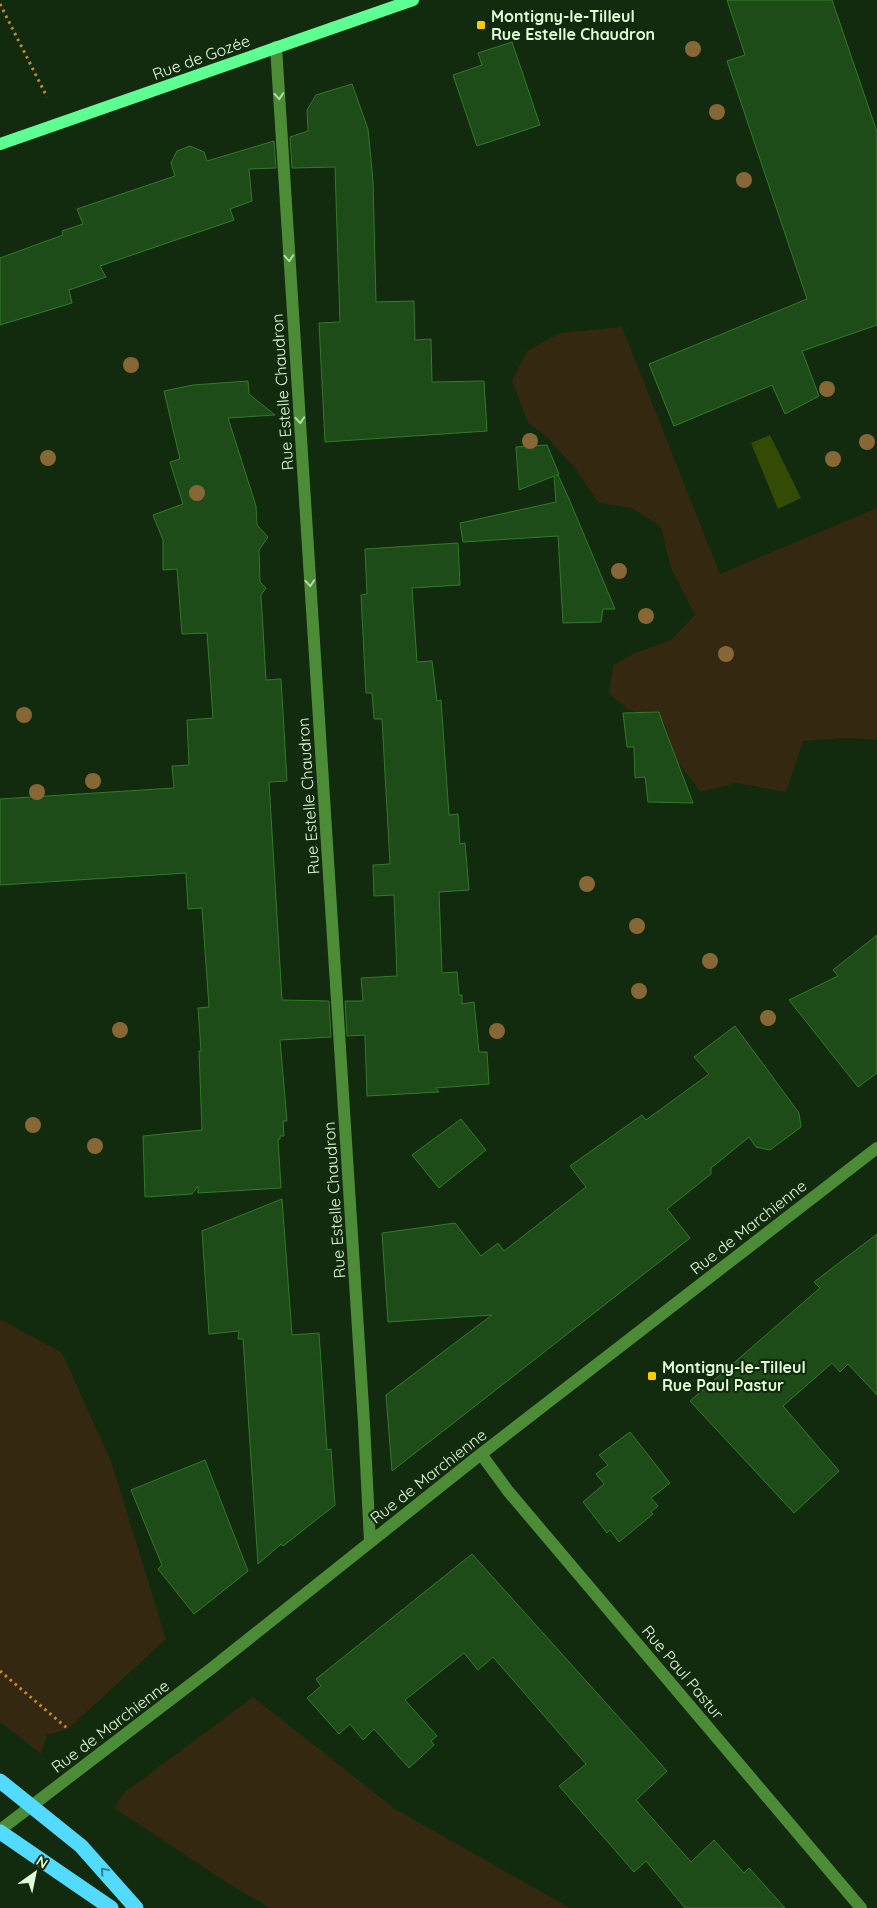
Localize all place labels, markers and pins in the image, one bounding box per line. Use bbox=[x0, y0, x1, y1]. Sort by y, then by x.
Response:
place label: Montigny-le-Tilleul Rue Estelle Chaudron bbox=[491, 6, 655, 44]
marker: Montigny-le-Tilleul Rue Estelle Chaudron bbox=[475, 19, 487, 31]
place label: Montigny-le-Tilleul Rue Paul Pastur bbox=[662, 1357, 806, 1395]
marker: Montigny-le-Tilleul Rue Paul Pastur bbox=[646, 1370, 658, 1382]

